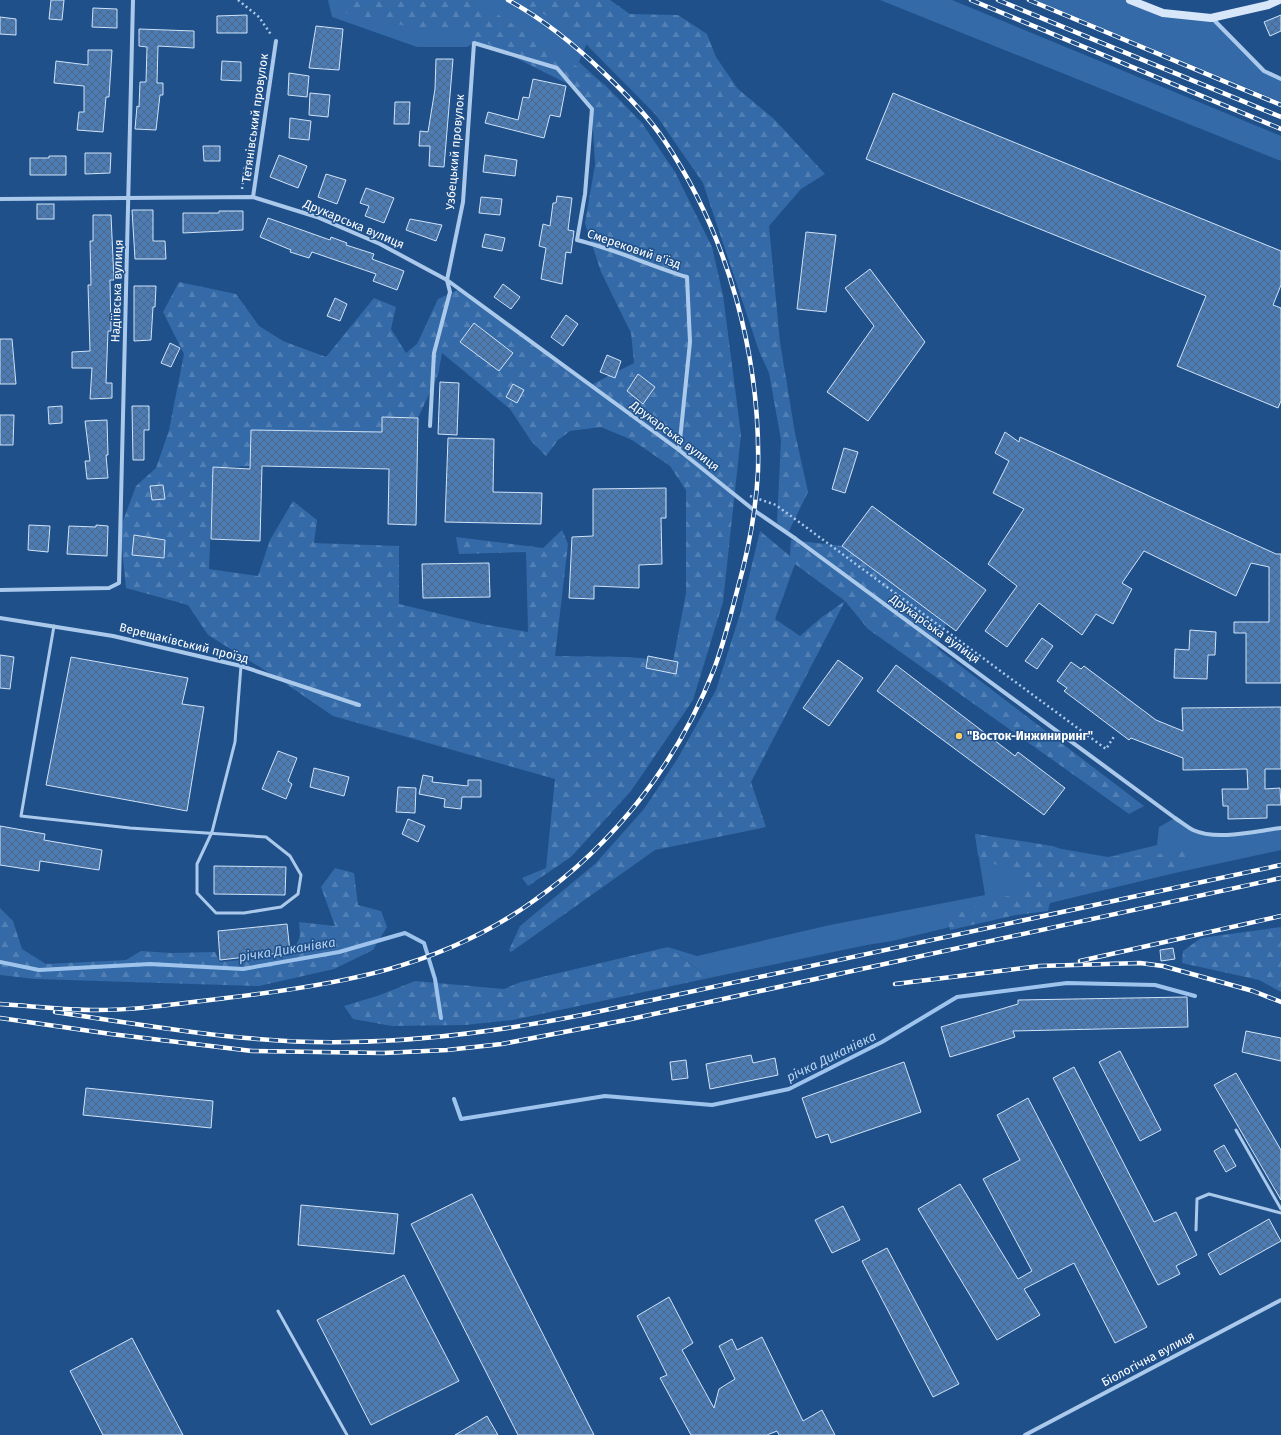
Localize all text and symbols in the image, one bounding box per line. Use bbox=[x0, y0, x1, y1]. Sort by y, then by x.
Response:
street label: Тетянівський провулок bbox=[239, 52, 271, 183]
street label: Узбецький провулок bbox=[443, 93, 467, 211]
street label: Друкарська вулиця bbox=[301, 196, 406, 252]
street label: Смерековий в'їзд bbox=[585, 226, 683, 272]
street label: Надіївська вулиця bbox=[108, 239, 126, 343]
street label: Друкарська вулиця bbox=[627, 397, 722, 474]
street label: Друкарська вулиця bbox=[886, 591, 983, 666]
street label: Верещаківський проїзд bbox=[118, 620, 250, 666]
place label: "Восток-Инжиниринг" bbox=[967, 729, 1093, 743]
marker: "Восток-Инжиниринг" bbox=[954, 731, 964, 741]
water label: річка Диканівка bbox=[238, 934, 337, 965]
water label: річка Диканівка bbox=[784, 1028, 878, 1085]
street label: Біологічна вулиця bbox=[1099, 1329, 1197, 1389]

